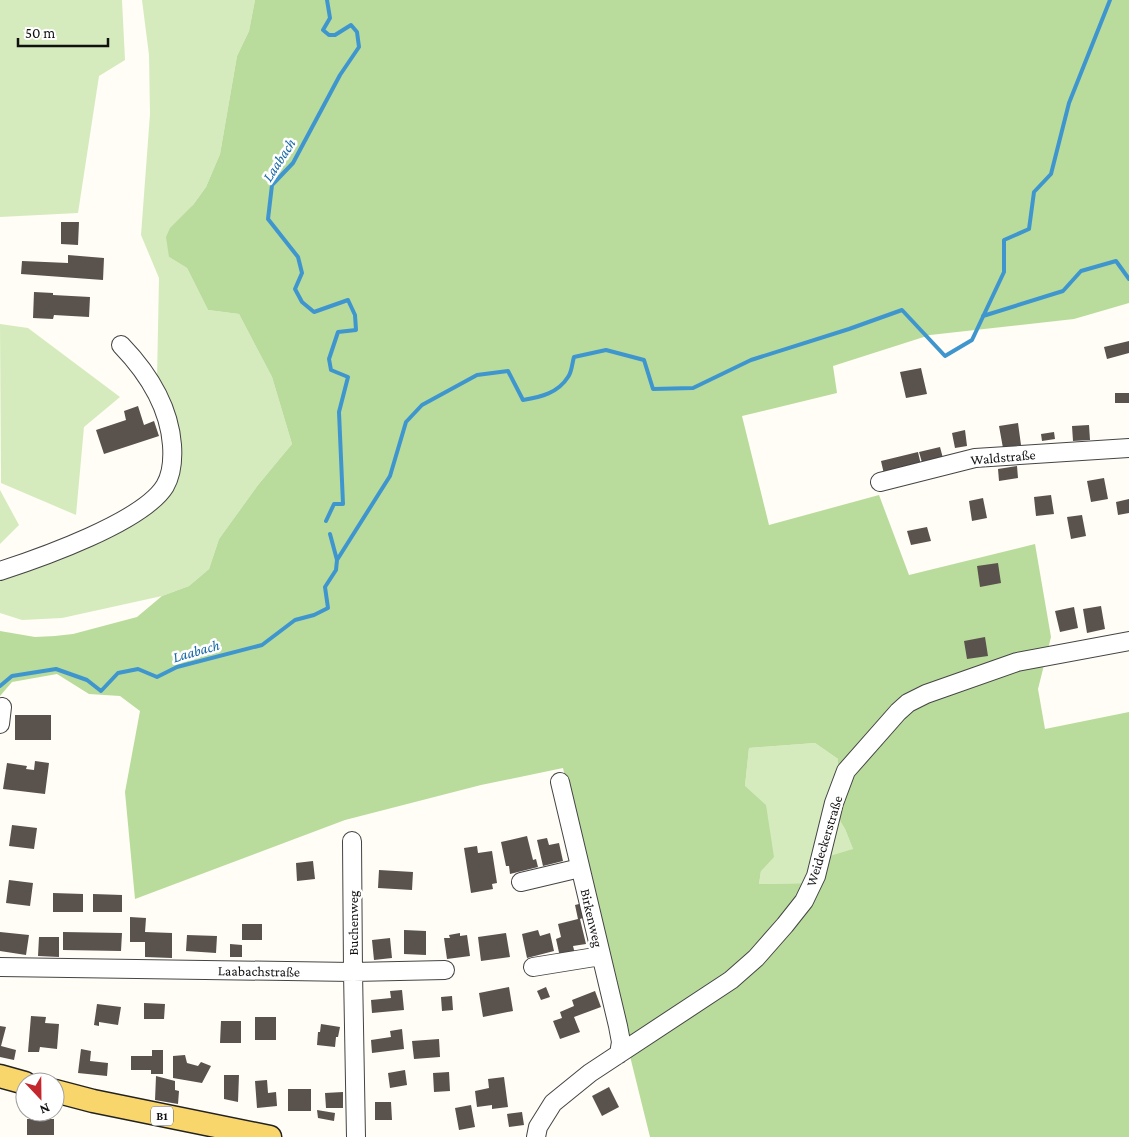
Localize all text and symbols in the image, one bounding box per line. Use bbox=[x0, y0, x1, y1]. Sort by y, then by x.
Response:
scale bar bbox=[18, 15, 108, 47]
text: 50 m bbox=[25, 25, 55, 41]
water label: Laabach bbox=[259, 136, 299, 184]
street label: Waldstraße bbox=[970, 446, 1036, 468]
water label: Laabach bbox=[171, 637, 221, 665]
street label: Weideckerstraße bbox=[803, 794, 845, 888]
street label: Birkenweg bbox=[578, 887, 607, 949]
street label: Buchenweg bbox=[345, 890, 361, 956]
street label: Laabachstraße bbox=[218, 962, 300, 980]
north arrow bbox=[15, 1072, 65, 1122]
text: N bbox=[37, 1100, 52, 1118]
road number: B1 bbox=[151, 1106, 173, 1126]

